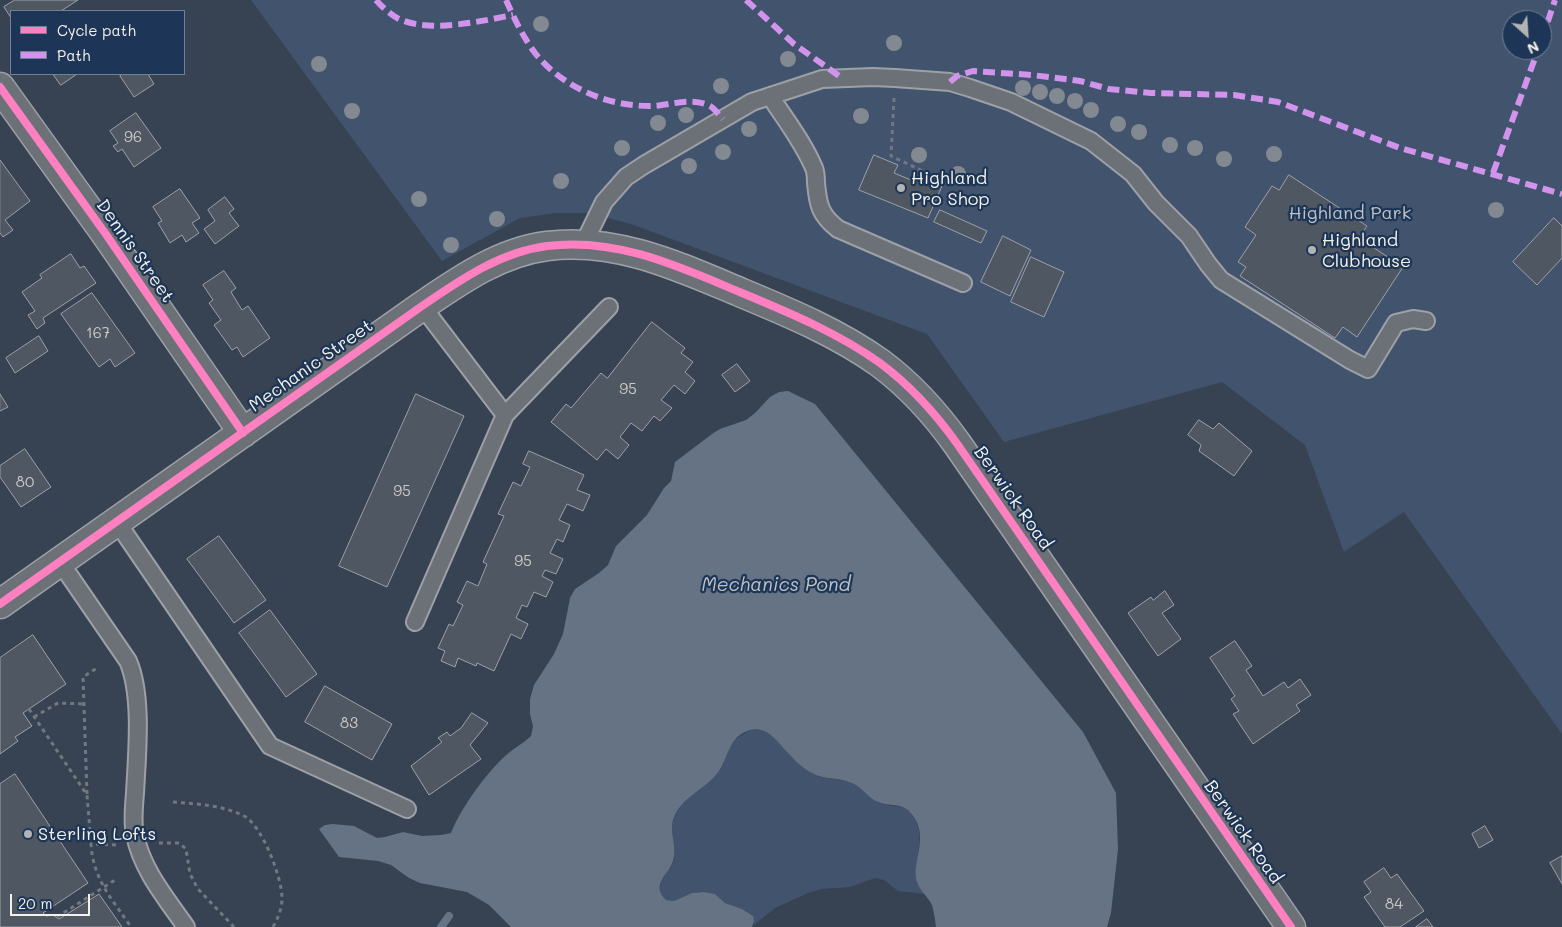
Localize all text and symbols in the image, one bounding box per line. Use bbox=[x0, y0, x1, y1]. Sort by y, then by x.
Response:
legend bbox=[10, 10, 185, 75]
north arrow bbox=[1502, 10, 1552, 60]
text: Cycle path bbox=[57, 20, 136, 40]
text: N bbox=[1524, 37, 1542, 59]
text: Path bbox=[57, 45, 91, 65]
house number: 96 bbox=[124, 128, 142, 146]
place label: Highland Pro Shop bbox=[911, 167, 990, 210]
marker: Highland Pro Shop bbox=[895, 182, 907, 194]
street label: Dennis Street bbox=[92, 195, 178, 307]
park label: Highland Park bbox=[1289, 202, 1411, 224]
place label: Highland Clubhouse bbox=[1322, 229, 1411, 272]
marker: Highland Clubhouse bbox=[1306, 244, 1318, 256]
street label: Mechanic Street bbox=[245, 315, 377, 417]
house number: 167 bbox=[86, 324, 110, 342]
house number: 95 bbox=[619, 380, 637, 398]
street label: Berwick Road bbox=[969, 442, 1057, 554]
house number: 80 bbox=[16, 473, 34, 491]
house number: 95 bbox=[393, 482, 411, 500]
house number: 95 bbox=[514, 552, 532, 570]
water label: Mechanics Pond bbox=[702, 574, 850, 596]
house number: 83 bbox=[340, 714, 358, 732]
street label: Berwick Road bbox=[1199, 776, 1287, 888]
place label: Sterling Lofts bbox=[38, 823, 156, 845]
marker: Sterling Lofts bbox=[22, 828, 34, 840]
scale bar bbox=[12, 884, 92, 916]
text: 20 m bbox=[18, 893, 52, 913]
house number: 84 bbox=[1385, 895, 1403, 913]

